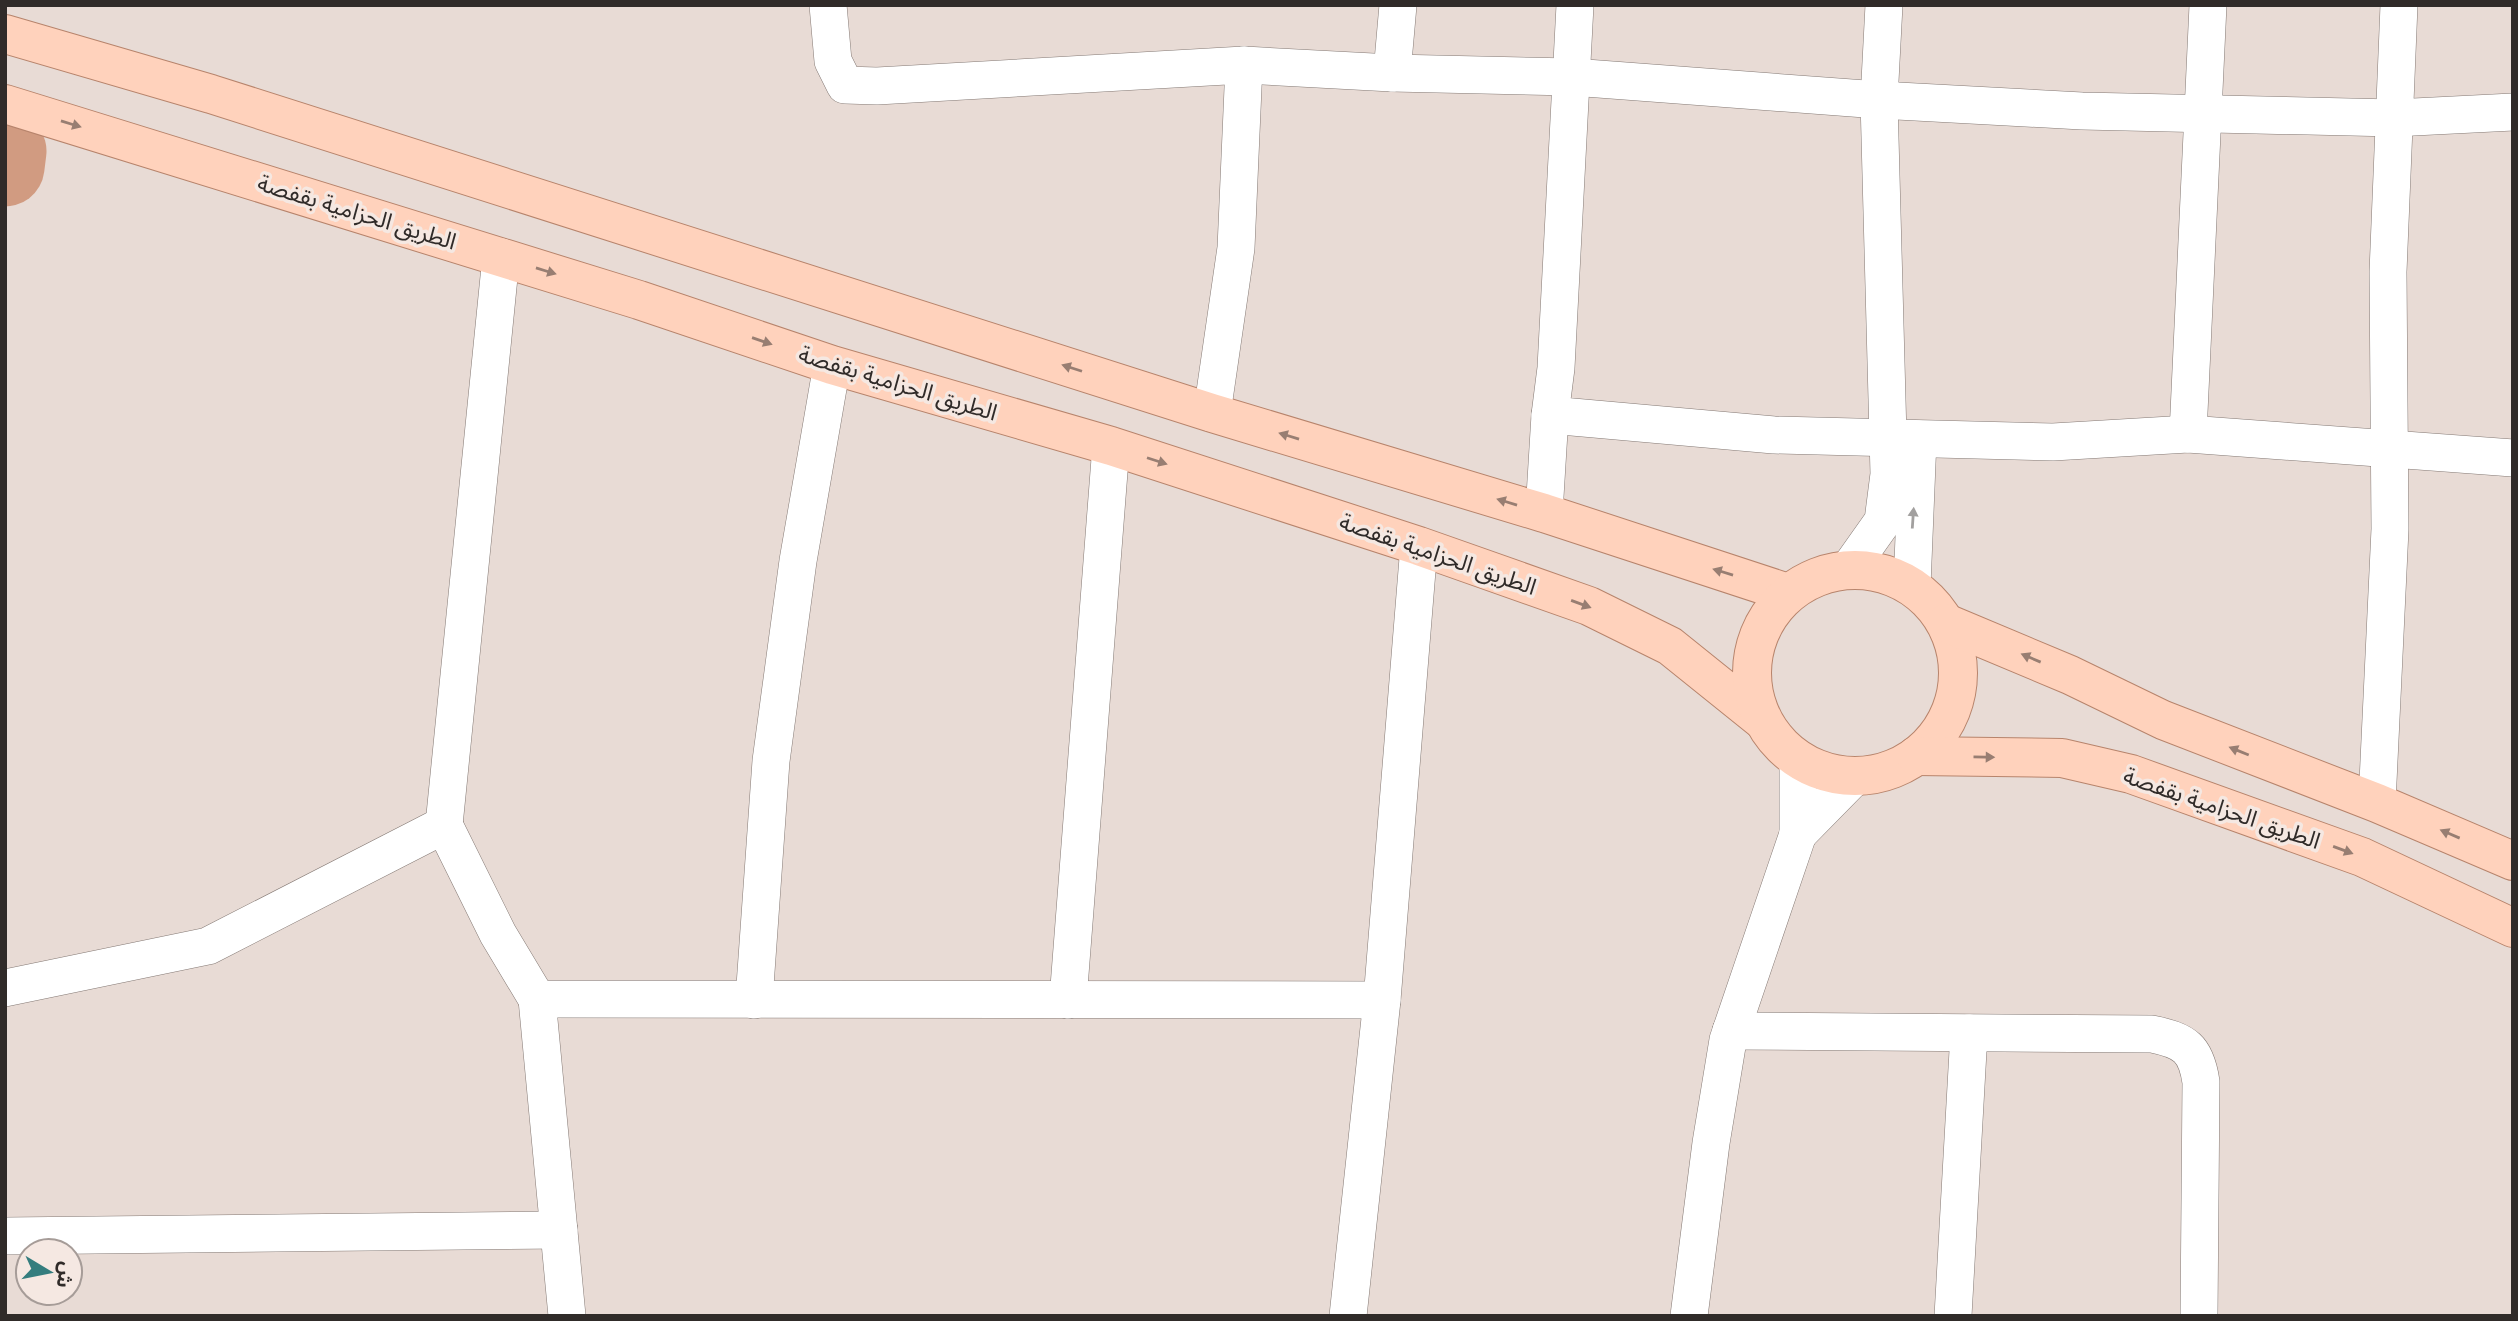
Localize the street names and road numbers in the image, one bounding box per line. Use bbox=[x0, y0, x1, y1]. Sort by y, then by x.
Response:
street label: الطريق الحزامية بقفصة bbox=[254, 168, 460, 256]
street label: الطريق الحزامية بقفصة bbox=[795, 339, 1001, 427]
street label: الطريق الحزامية بقفصة bbox=[1336, 507, 1540, 601]
street label: الطريق الحزامية بقفصة bbox=[2120, 761, 2324, 855]

